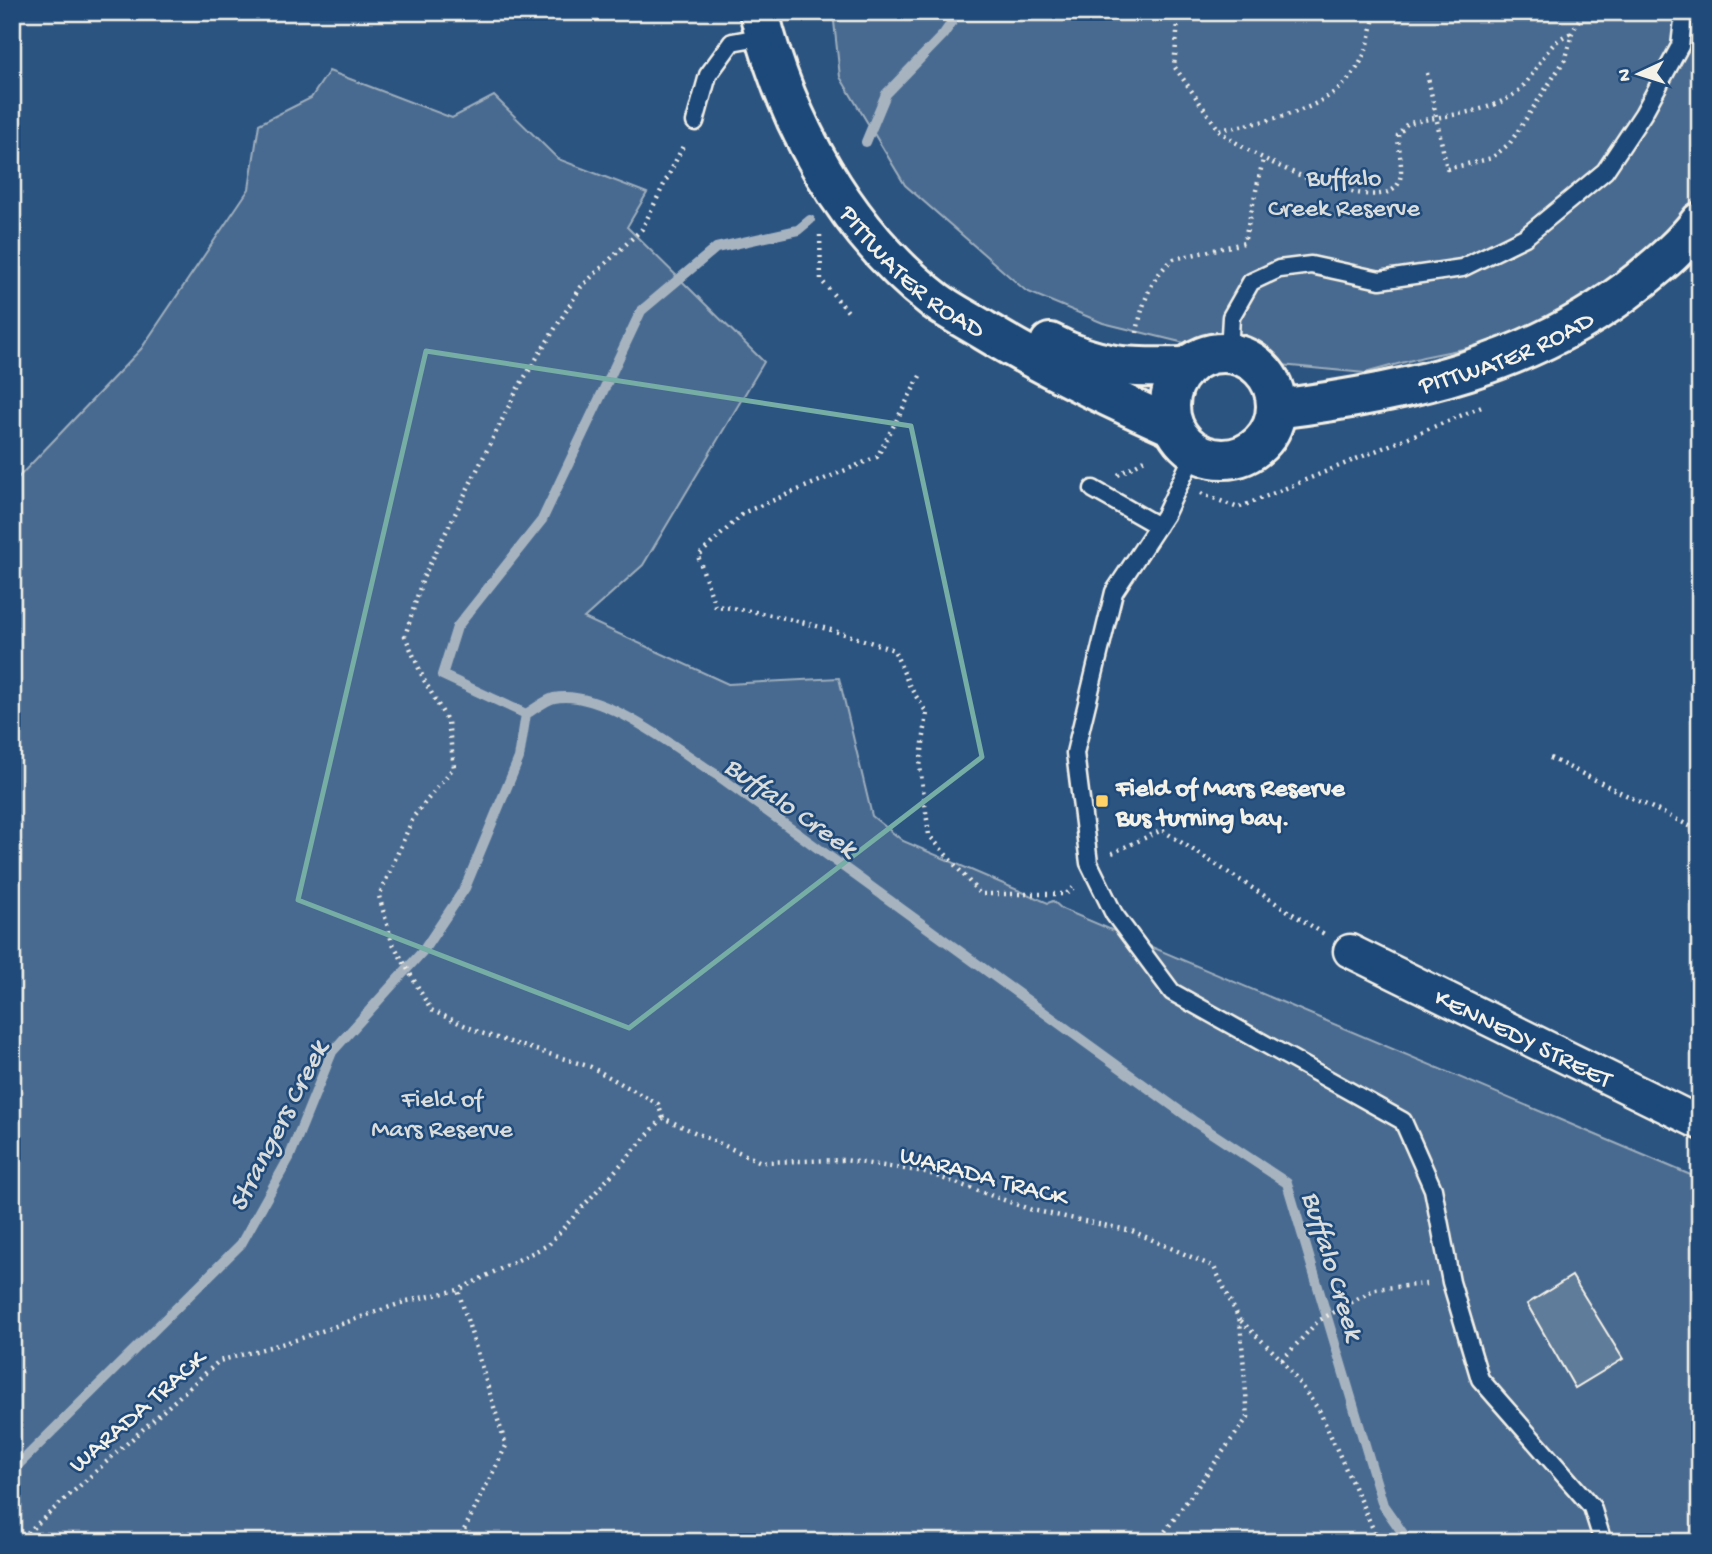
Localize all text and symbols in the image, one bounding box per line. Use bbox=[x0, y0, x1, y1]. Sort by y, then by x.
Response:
north arrow bbox=[1604, 38, 1674, 108]
text: N bbox=[1614, 68, 1637, 82]
park label: Buffalo Creek Reserve bbox=[1268, 165, 1421, 226]
street label: PITTWATER ROAD bbox=[830, 200, 989, 347]
street label: PITTWATER ROAD bbox=[1415, 306, 1601, 404]
water label: Buffalo Creek bbox=[717, 751, 864, 868]
place label: Field of Mars Reserve Bus turning bay. bbox=[1115, 775, 1346, 836]
marker: Field of Mars Reserve Bus turning bay. bbox=[1094, 793, 1110, 809]
street label: KENNEDY STREET bbox=[1428, 984, 1617, 1098]
water label: Strangers Creek bbox=[223, 1034, 338, 1218]
park label: Field of Mars Reserve bbox=[371, 1086, 513, 1147]
street label: WARADA TRACK bbox=[896, 1141, 1073, 1216]
water label: Buffalo Creek bbox=[1292, 1188, 1370, 1347]
street label: WARADA TRACK bbox=[64, 1343, 216, 1482]

